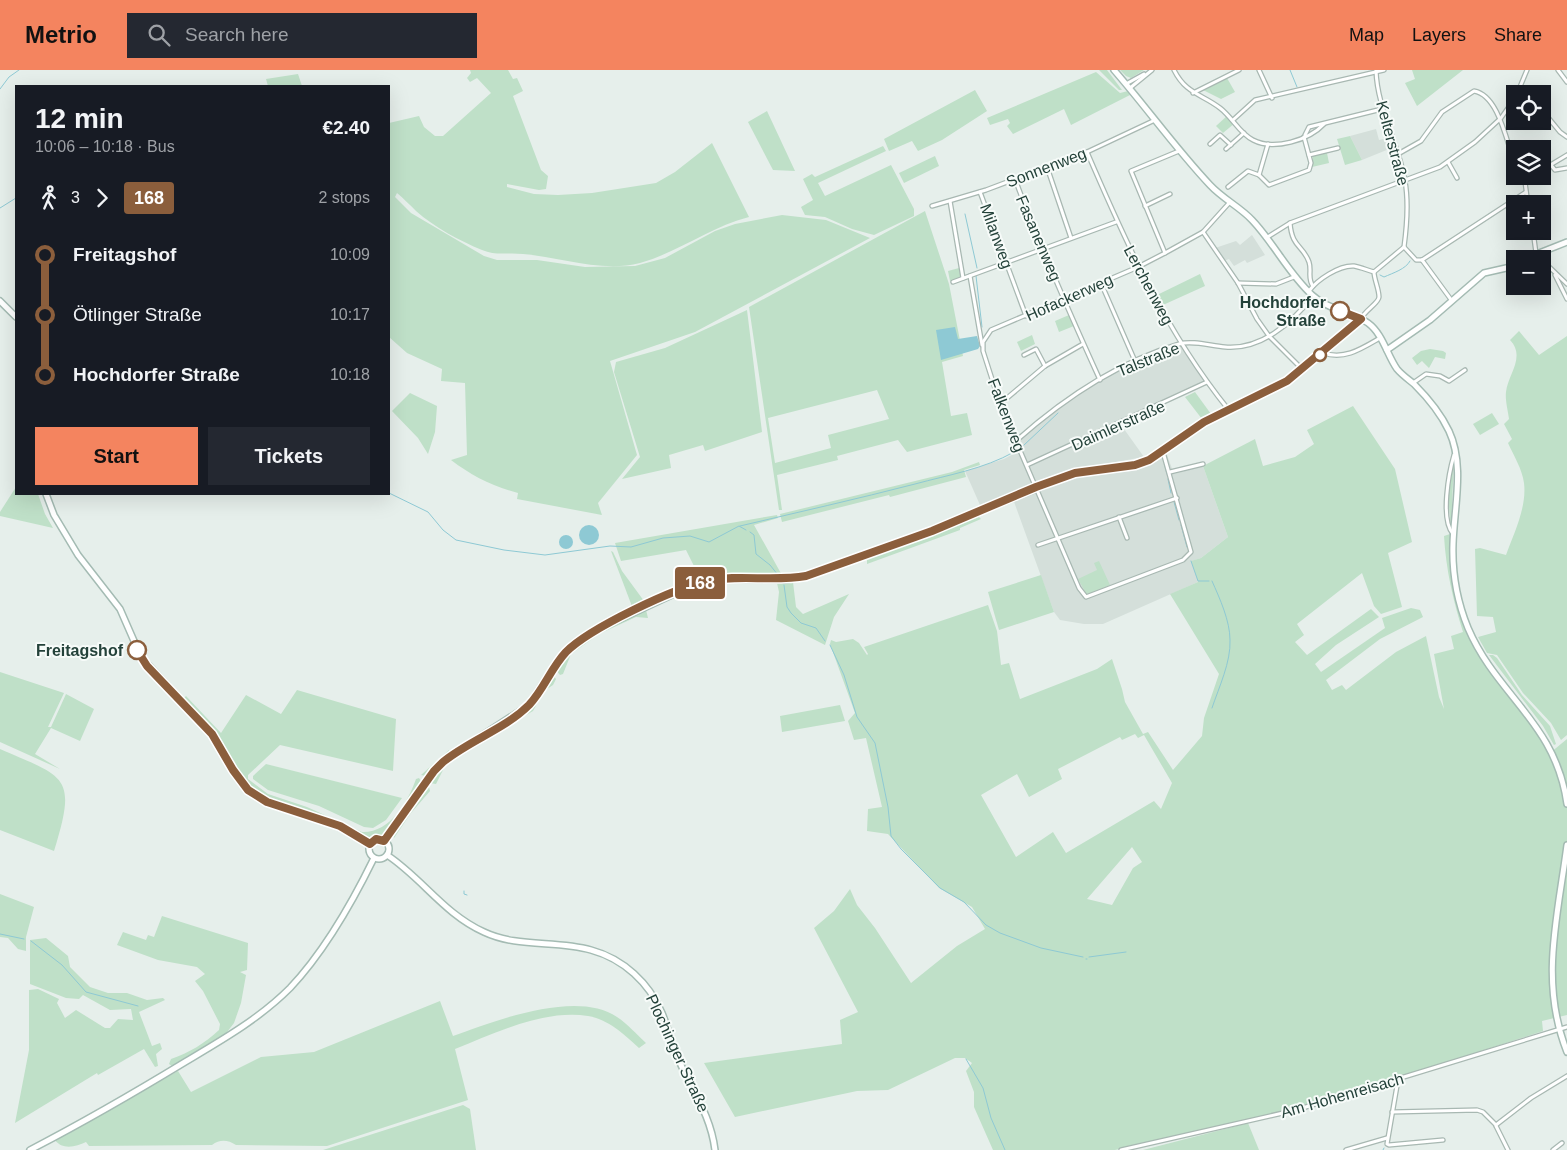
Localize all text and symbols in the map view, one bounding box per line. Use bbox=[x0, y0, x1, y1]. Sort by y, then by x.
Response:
search box bbox=[127, 13, 477, 58]
text: Metrio bbox=[25, 21, 97, 48]
icon: search bbox=[145, 21, 173, 49]
text: Search here bbox=[185, 24, 289, 45]
text: Map bbox=[1349, 25, 1384, 45]
text: Layers bbox=[1412, 25, 1466, 45]
text: Share bbox=[1494, 25, 1542, 45]
map controls bbox=[1506, 85, 1551, 295]
button: locate bbox=[1506, 85, 1551, 130]
street label: Kelterstraße bbox=[1373, 99, 1412, 188]
text: 12 min bbox=[35, 103, 124, 134]
text: €2.40 bbox=[322, 117, 370, 138]
text: 10:06 – 10:18 · Bus bbox=[35, 138, 175, 155]
button: layers bbox=[1506, 140, 1551, 185]
street label: Sonnenweg bbox=[1004, 144, 1089, 191]
icon: walk bbox=[35, 184, 63, 212]
icon: forward bbox=[88, 184, 116, 212]
text: 168 bbox=[134, 188, 164, 208]
text: 3 bbox=[71, 189, 80, 206]
text: 2 stops bbox=[318, 189, 370, 206]
street label: Fasanenweg bbox=[1013, 193, 1064, 284]
button: + bbox=[1506, 195, 1551, 240]
street label: Milanweg bbox=[977, 202, 1016, 271]
street label: Lerchenweg bbox=[1121, 243, 1177, 328]
text: Freitagshof bbox=[73, 244, 176, 265]
text: 10:09 bbox=[330, 246, 370, 263]
button: − bbox=[1506, 250, 1551, 295]
street label: Hofackerweg bbox=[1023, 271, 1115, 324]
place label: Hochdorfer Straße bbox=[1240, 294, 1326, 329]
marker: Hochdorfer Straße bbox=[1330, 301, 1350, 321]
text: Ötlinger Straße bbox=[73, 304, 202, 325]
text: 10:17 bbox=[330, 306, 370, 323]
street label: Talstraße bbox=[1115, 339, 1182, 380]
unlabelled marker bbox=[1313, 348, 1327, 362]
text: Hochdorfer Straße bbox=[73, 364, 240, 385]
text: 10:18 bbox=[330, 366, 370, 383]
street label: Falkenweg bbox=[985, 376, 1028, 454]
street label: Daimlerstraße bbox=[1069, 397, 1168, 454]
button: Start bbox=[35, 427, 198, 485]
button: Tickets bbox=[208, 427, 370, 485]
line badge: 168 bbox=[671, 567, 729, 599]
text: 168 bbox=[685, 573, 715, 593]
marker: Freitagshof bbox=[127, 640, 147, 660]
place label: Freitagshof bbox=[36, 642, 124, 659]
street label: Plochinger Straße bbox=[643, 992, 712, 1115]
street label: Am Hohenreisach bbox=[1279, 1070, 1406, 1121]

